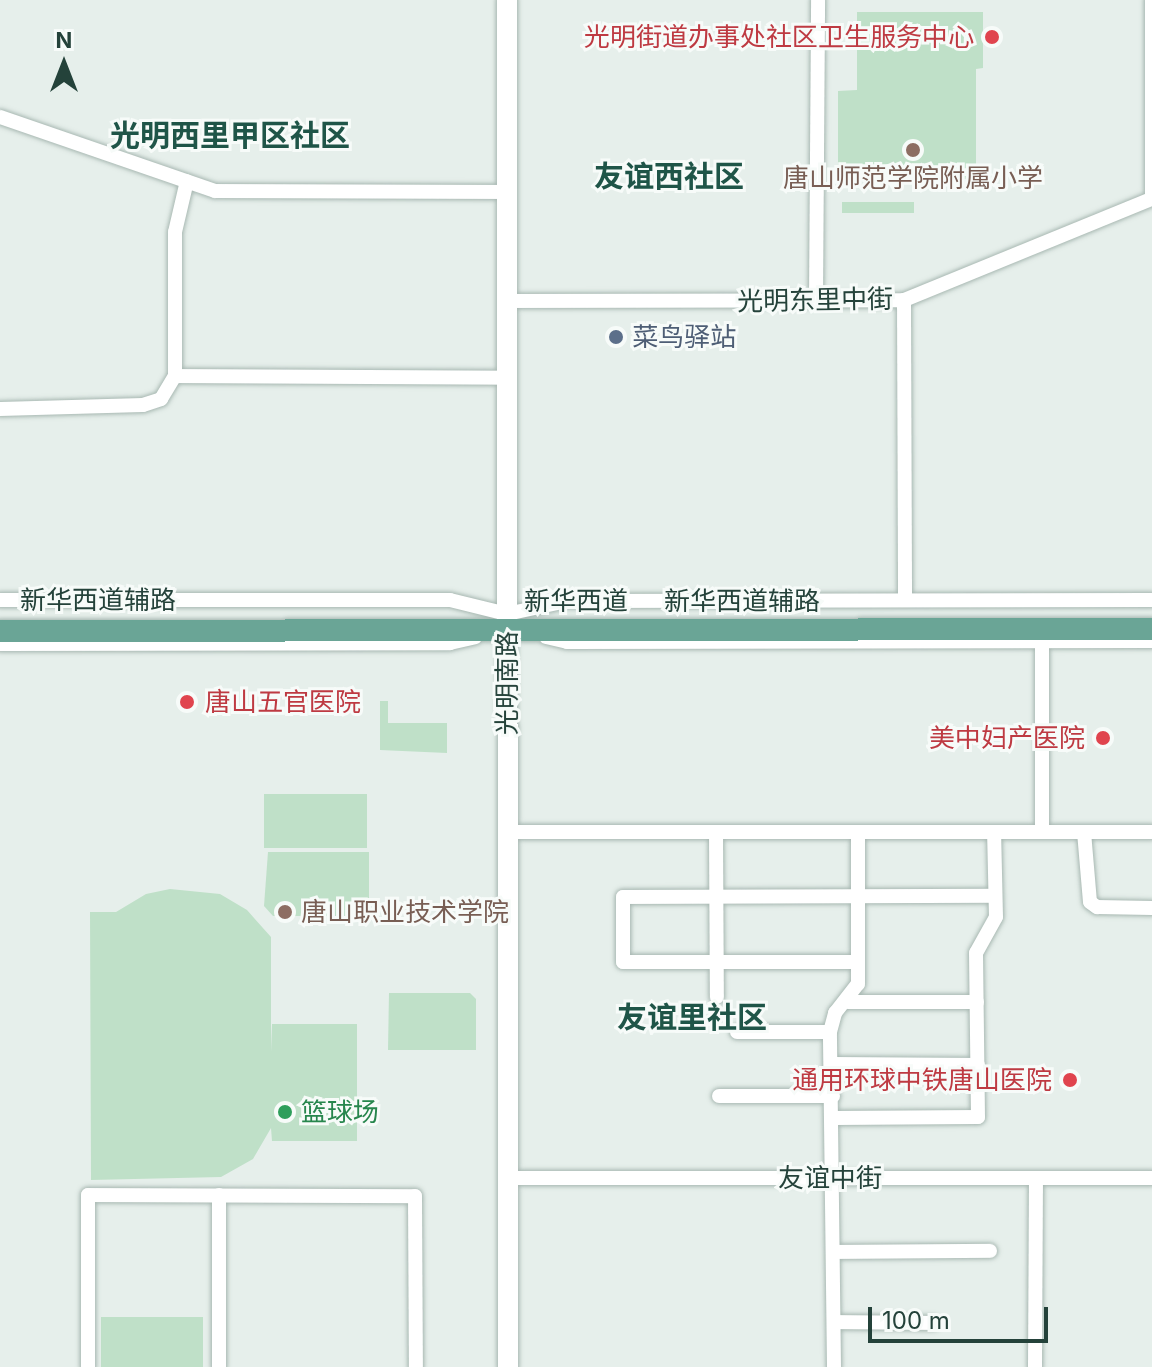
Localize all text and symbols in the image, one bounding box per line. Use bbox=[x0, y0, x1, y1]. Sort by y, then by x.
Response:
place label: 光明街道办事处社区卫生服务中心 bbox=[584, 21, 974, 53]
north arrow bbox=[24, 24, 104, 104]
marker: 光明街道办事处社区卫生服务中心 bbox=[981, 26, 1003, 48]
text: N bbox=[56, 27, 72, 53]
district label: 光明西里甲区社区 bbox=[110, 117, 350, 153]
marker: 唐山师范学院附属小学 bbox=[904, 141, 922, 159]
district label: 友谊西社区 bbox=[594, 158, 744, 194]
place label: 唐山师范学院附属小学 bbox=[783, 162, 1043, 194]
street label: 光明东里中街 bbox=[737, 283, 893, 317]
place label: 菜鸟驿站 bbox=[632, 321, 736, 353]
marker: 菜鸟驿站 bbox=[607, 328, 625, 346]
street label: 新华西道辅路 bbox=[20, 584, 176, 616]
street label: 新华西道 bbox=[524, 585, 628, 617]
street label: 新华西道辅路 bbox=[664, 585, 820, 617]
street label: 光明南路 bbox=[491, 631, 523, 735]
place label: 唐山五官医院 bbox=[205, 686, 361, 718]
marker: 唐山五官医院 bbox=[176, 691, 198, 713]
place label: 美中妇产医院 bbox=[929, 722, 1085, 754]
marker: 美中妇产医院 bbox=[1092, 727, 1114, 749]
place label: 唐山职业技术学院 bbox=[301, 896, 509, 928]
marker: 唐山职业技术学院 bbox=[276, 903, 294, 921]
district label: 友谊里社区 bbox=[617, 999, 767, 1035]
place label: 通用环球中铁唐山医院 bbox=[792, 1064, 1052, 1096]
marker: 通用环球中铁唐山医院 bbox=[1059, 1069, 1081, 1091]
place label: 篮球场 bbox=[301, 1096, 379, 1128]
marker: 篮球场 bbox=[276, 1103, 294, 1121]
street label: 友谊中街 bbox=[778, 1162, 882, 1194]
scale bar bbox=[872, 1291, 1052, 1341]
text: 100 m bbox=[882, 1306, 950, 1335]

